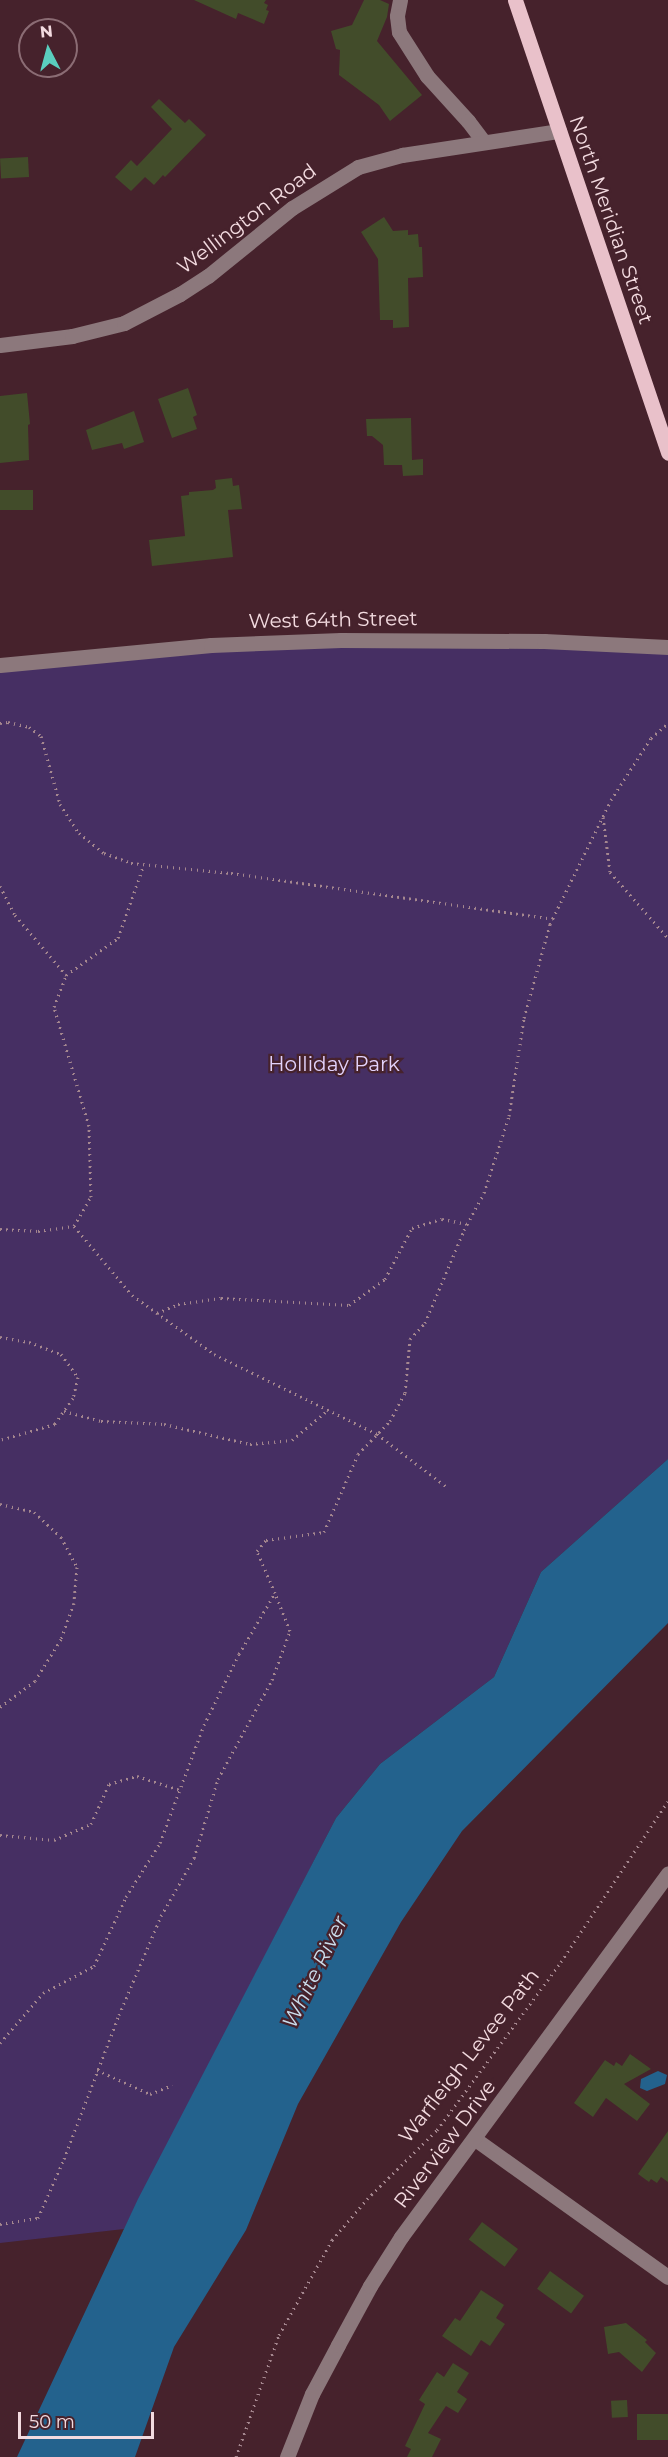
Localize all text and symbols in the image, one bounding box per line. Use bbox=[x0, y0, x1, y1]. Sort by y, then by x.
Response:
north arrow bbox=[18, 18, 78, 78]
text: N bbox=[39, 21, 54, 42]
street label: North Meridian Street bbox=[564, 113, 658, 327]
street label: Wellington Road bbox=[173, 159, 321, 279]
street label: West 64th Street bbox=[248, 607, 418, 633]
park label: Holliday Park bbox=[268, 1052, 400, 1076]
water label: White River bbox=[277, 1912, 353, 2032]
street label: Warfleigh Levee Path bbox=[394, 1964, 544, 2148]
street label: Riverview Drive bbox=[389, 2075, 501, 2213]
scale bar bbox=[21, 2400, 158, 2438]
text: 50 m bbox=[29, 2411, 75, 2433]

